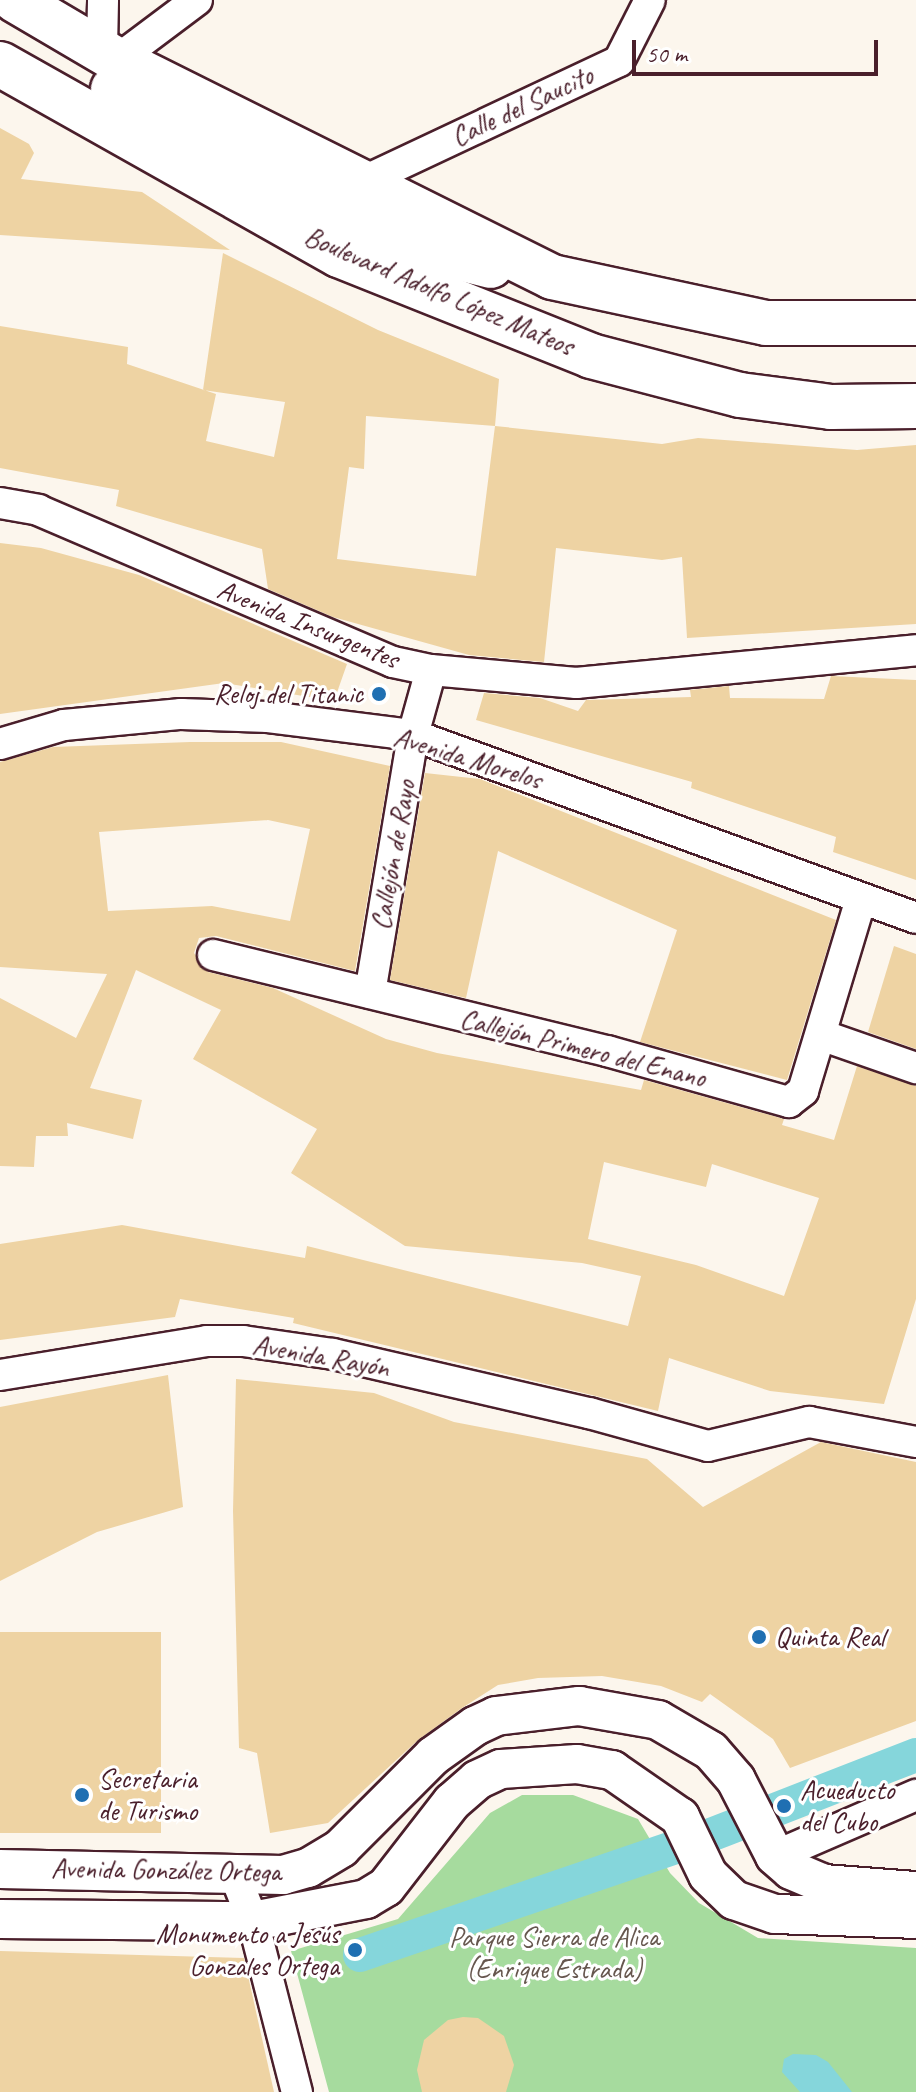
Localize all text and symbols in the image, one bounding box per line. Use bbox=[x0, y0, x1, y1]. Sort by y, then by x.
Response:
scale bar bbox=[636, 24, 882, 74]
text: 50 m bbox=[646, 39, 687, 69]
street label: Calle del Saucito bbox=[446, 59, 598, 153]
street label: Boulevard Adolfo López Mateos bbox=[299, 219, 579, 363]
street label: Avenida Insurgentes bbox=[212, 572, 404, 676]
place label: Reloj del Titanic bbox=[213, 677, 363, 711]
marker: Reloj del Titanic bbox=[370, 685, 388, 703]
street label: Avenida Morelos bbox=[390, 720, 546, 796]
street label: Callejón de Rayo bbox=[363, 777, 423, 933]
street label: Callejón Primero del Enano bbox=[456, 1001, 710, 1095]
street label: Avenida Rayón bbox=[250, 1327, 392, 1385]
place label: Quinta Real bbox=[775, 1620, 885, 1654]
marker: Quinta Real bbox=[750, 1628, 768, 1646]
place label: Secretaria de Turismo bbox=[98, 1762, 197, 1828]
place label: Acueducto del Cubo bbox=[800, 1773, 894, 1839]
marker: Secretaria de Turismo bbox=[73, 1786, 91, 1804]
marker: Acueducto del Cubo bbox=[775, 1797, 793, 1815]
street label: Avenida González Ortega bbox=[51, 1851, 281, 1889]
place label: Monumento a Jesús Gonzales Ortega bbox=[155, 1917, 339, 1983]
park label: Parque Sierra de Alica (Enrique Estrada) bbox=[449, 1920, 659, 1986]
marker: Monumento a Jesús Gonzales Ortega bbox=[346, 1941, 364, 1959]

